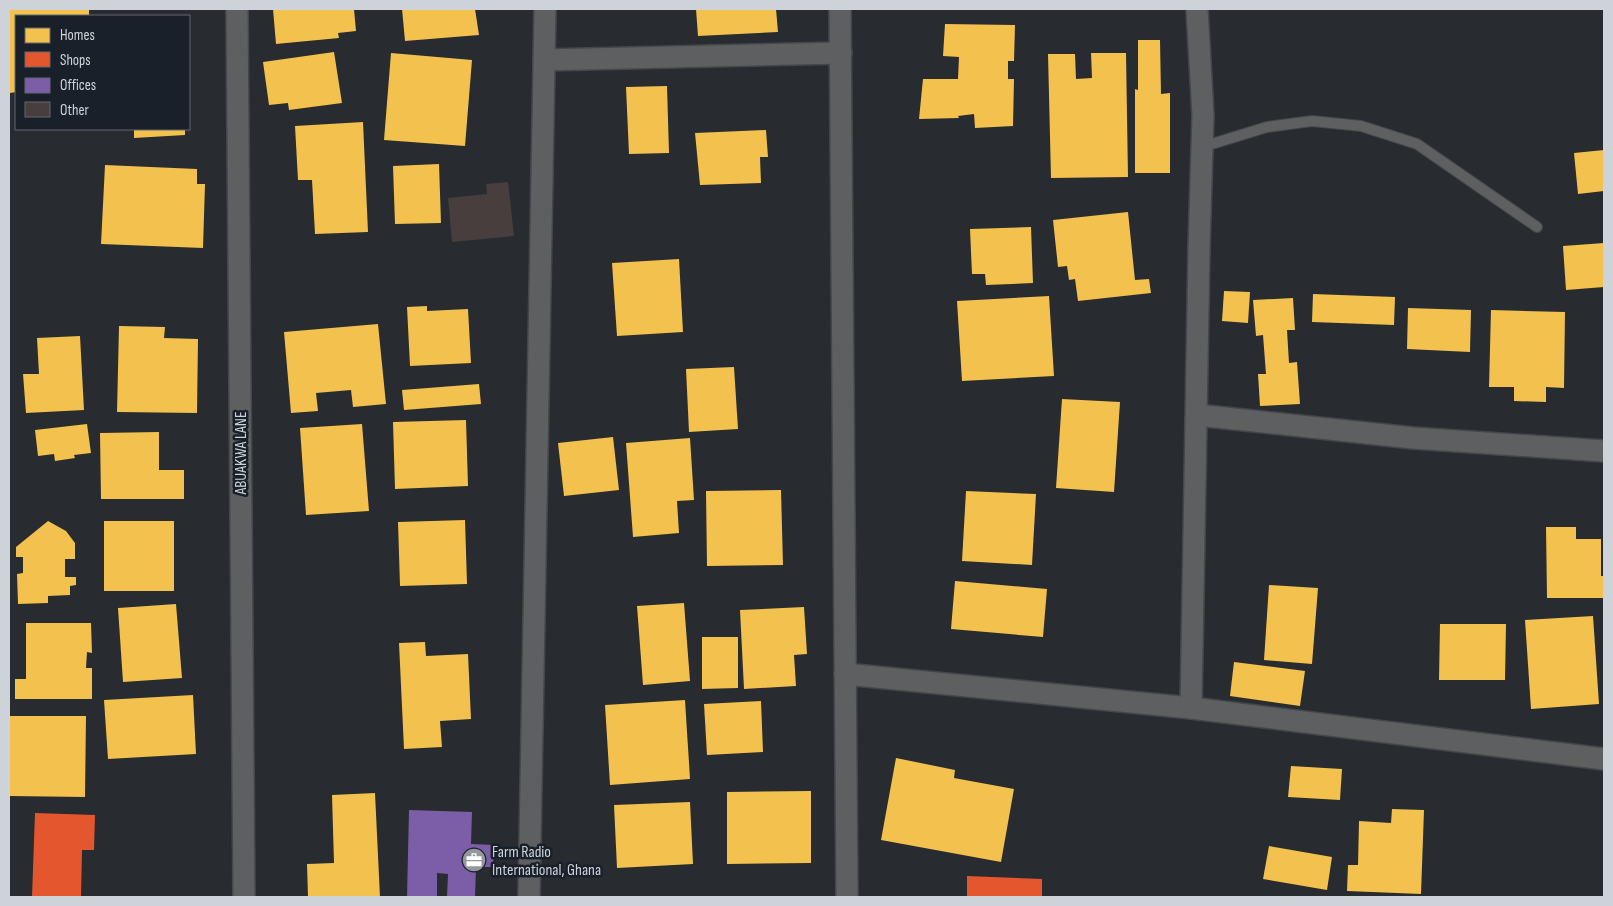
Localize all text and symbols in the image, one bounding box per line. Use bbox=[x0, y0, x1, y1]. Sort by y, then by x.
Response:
legend bbox=[15, 15, 190, 130]
text: Homes bbox=[60, 26, 95, 45]
text: Shops bbox=[60, 51, 91, 70]
text: Offices bbox=[60, 76, 96, 95]
text: Other bbox=[60, 101, 89, 120]
street label: ABUAKWA LANE bbox=[232, 411, 251, 496]
place label: Farm Radio International, Ghana bbox=[492, 843, 601, 880]
office icon: Farm Radio International, Ghana bbox=[461, 847, 487, 873]

